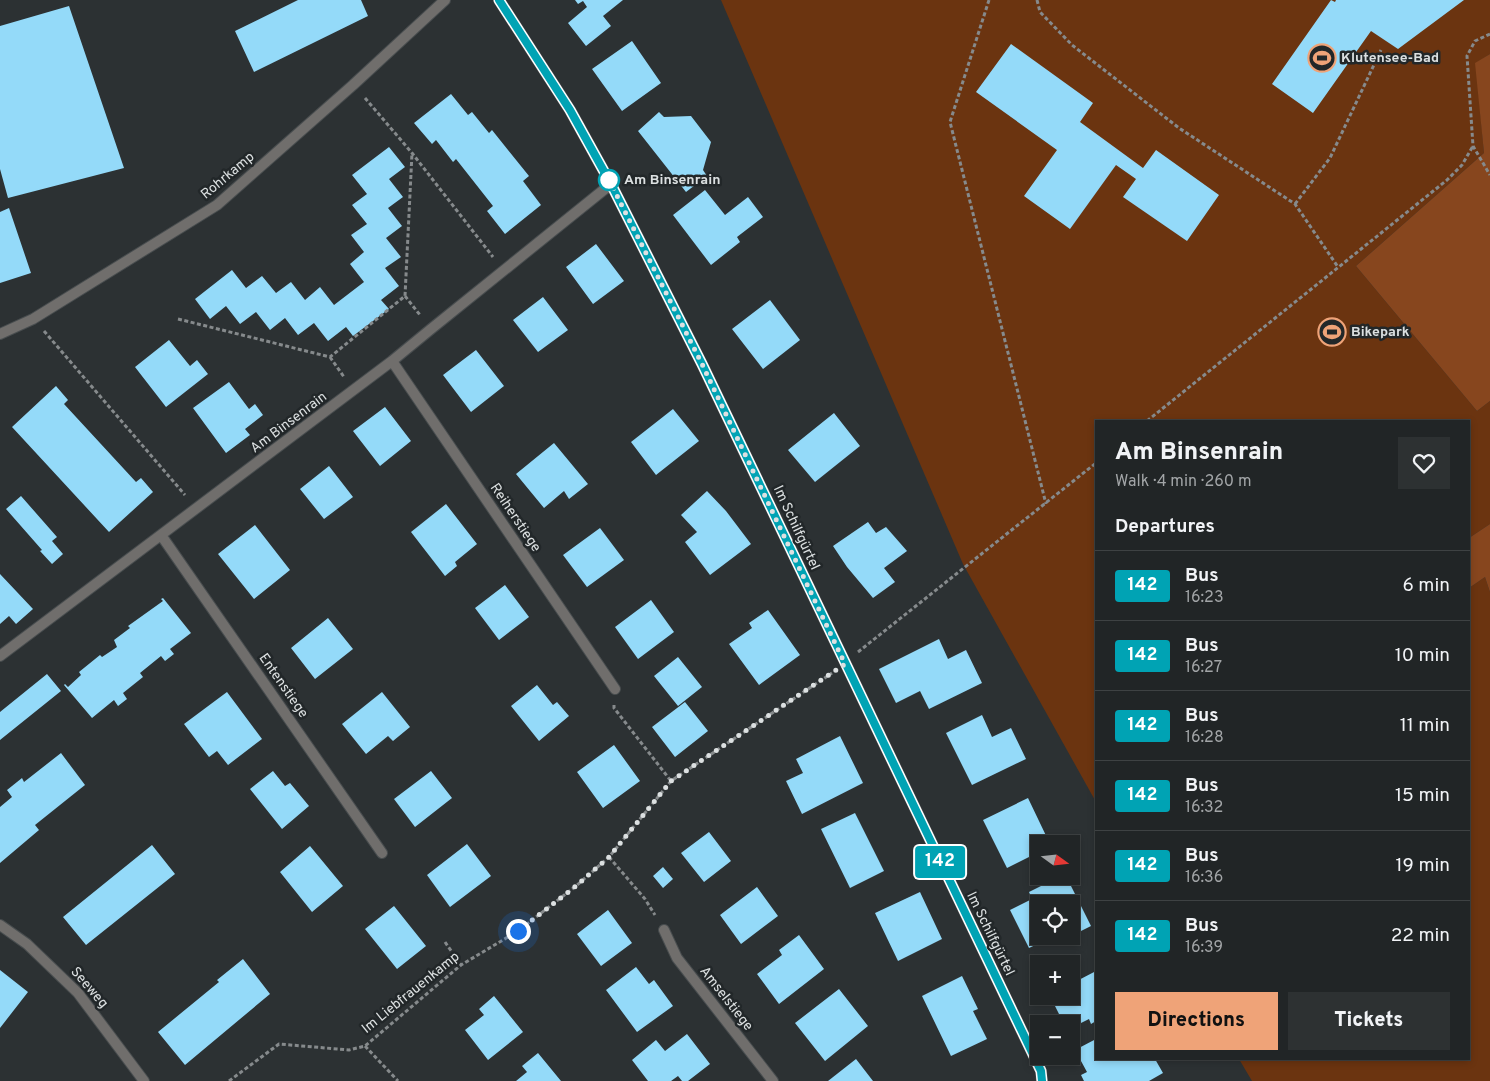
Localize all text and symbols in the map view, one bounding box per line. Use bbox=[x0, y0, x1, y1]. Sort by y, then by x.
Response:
sports icon: Klutensee-Bad bbox=[1307, 43, 1337, 73]
place label: Klutensee-Bad bbox=[1341, 50, 1439, 67]
street label: Rohrkamp bbox=[198, 149, 258, 203]
marker: Am Binsenrain bbox=[598, 169, 620, 191]
place label: Am Binsenrain bbox=[624, 172, 720, 189]
sports icon: Bikepark bbox=[1317, 317, 1347, 347]
place label: Bikepark bbox=[1351, 324, 1410, 341]
street label: Am Binsenrain bbox=[247, 389, 331, 457]
button: heart bbox=[1398, 437, 1450, 489]
text: Am Binsenrain bbox=[1115, 438, 1283, 468]
text: Walk · 4 min · 260 m bbox=[1115, 472, 1251, 492]
street label: Reiherstiege bbox=[486, 480, 544, 556]
street label: Im Schilfgürtel bbox=[769, 483, 823, 573]
text: Departures bbox=[1115, 515, 1215, 539]
text: Bus bbox=[1185, 564, 1219, 588]
text: 142 bbox=[1128, 574, 1157, 597]
text: 6 min bbox=[1403, 574, 1450, 598]
text: 16:23 bbox=[1185, 588, 1224, 608]
text: Bus bbox=[1185, 634, 1219, 658]
text: 142 bbox=[1128, 644, 1157, 667]
text: 10 min bbox=[1395, 644, 1450, 668]
street label: Entenstiege bbox=[255, 650, 311, 722]
text: 16:27 bbox=[1185, 658, 1222, 678]
text: Bus bbox=[1185, 704, 1219, 728]
text: 142 bbox=[1128, 714, 1157, 737]
text: 11 min bbox=[1400, 714, 1450, 738]
text: 16:28 bbox=[1185, 728, 1224, 748]
text: Bus bbox=[1185, 774, 1219, 798]
text: 142 bbox=[1128, 784, 1157, 807]
text: 15 min bbox=[1395, 784, 1450, 808]
text: 16:32 bbox=[1185, 798, 1223, 818]
north arrow bbox=[1030, 835, 1080, 885]
map controls bbox=[1030, 835, 1080, 1065]
text: Bus bbox=[1185, 844, 1219, 868]
line badge: 142 bbox=[911, 846, 969, 878]
text: 142 bbox=[925, 850, 955, 873]
text: 142 bbox=[1128, 854, 1157, 877]
text: 19 min bbox=[1395, 854, 1450, 878]
text: 16:36 bbox=[1185, 868, 1223, 888]
street label: Im Schilfgürtel bbox=[962, 889, 1018, 979]
button: locate bbox=[1030, 895, 1080, 945]
text: Bus bbox=[1185, 914, 1219, 938]
your location bbox=[506, 919, 531, 944]
text: 142 bbox=[1128, 924, 1157, 947]
text: 22 min bbox=[1391, 924, 1450, 948]
text: 16:39 bbox=[1185, 938, 1223, 958]
street label: Im Liebfrauenkamp bbox=[359, 948, 463, 1038]
button: + bbox=[1030, 955, 1080, 1005]
street label: Amselstiege bbox=[696, 963, 756, 1035]
street label: Seeweg bbox=[67, 964, 111, 1012]
button: Directions bbox=[1115, 992, 1278, 1050]
button: Tickets bbox=[1288, 992, 1450, 1050]
button: − bbox=[1030, 1015, 1080, 1065]

